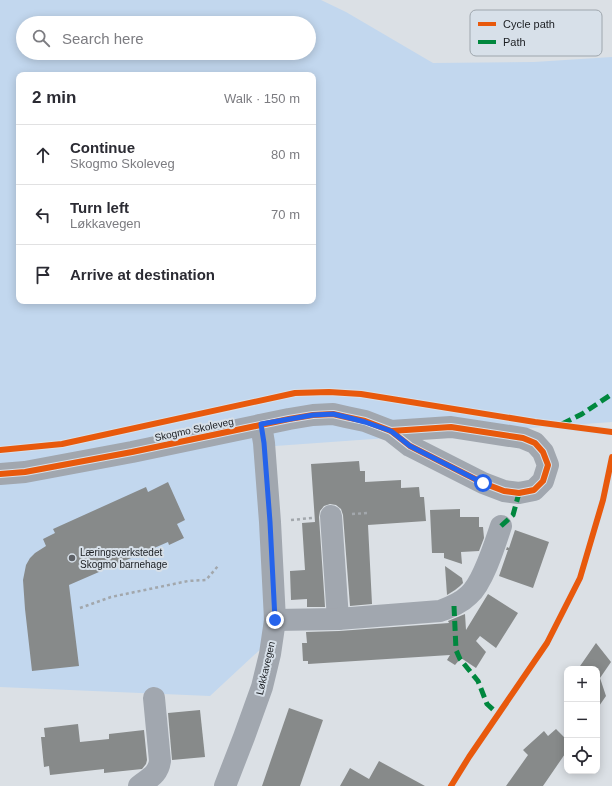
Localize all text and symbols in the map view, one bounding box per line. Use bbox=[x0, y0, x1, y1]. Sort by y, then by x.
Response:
legend bbox=[470, 10, 602, 56]
search box bbox=[16, 16, 316, 60]
text: Cycle path bbox=[503, 18, 555, 30]
icon: search bbox=[30, 27, 52, 49]
text: Search here bbox=[62, 30, 144, 47]
text: Path bbox=[503, 36, 526, 48]
text: 2 min bbox=[32, 88, 76, 107]
text: Walk · 150 m bbox=[224, 91, 300, 106]
text: Continue bbox=[70, 139, 135, 156]
icon: ahead bbox=[32, 144, 54, 166]
text: 80 m bbox=[271, 147, 300, 162]
text: Skogmo Skoleveg bbox=[70, 156, 175, 171]
text: Turn left bbox=[70, 199, 129, 216]
icon: left bbox=[32, 204, 54, 226]
text: 70 m bbox=[271, 207, 300, 222]
text: Løkkavegen bbox=[70, 216, 141, 231]
icon: arrive bbox=[32, 264, 54, 286]
text: Arrive at destination bbox=[70, 266, 215, 283]
street label: Skogmo Skoleveg bbox=[154, 416, 235, 443]
route start bbox=[474, 474, 492, 492]
place label: Læringsverkstedet Skogmo barnehage bbox=[80, 547, 168, 570]
marker: Læringsverkstedet Skogmo barnehage bbox=[67, 553, 77, 563]
route end bbox=[266, 611, 284, 629]
street label: Løkkavegen bbox=[254, 640, 277, 696]
map controls bbox=[564, 666, 600, 774]
button: + bbox=[564, 666, 600, 702]
button: − bbox=[564, 702, 600, 738]
button: locate bbox=[564, 738, 600, 774]

